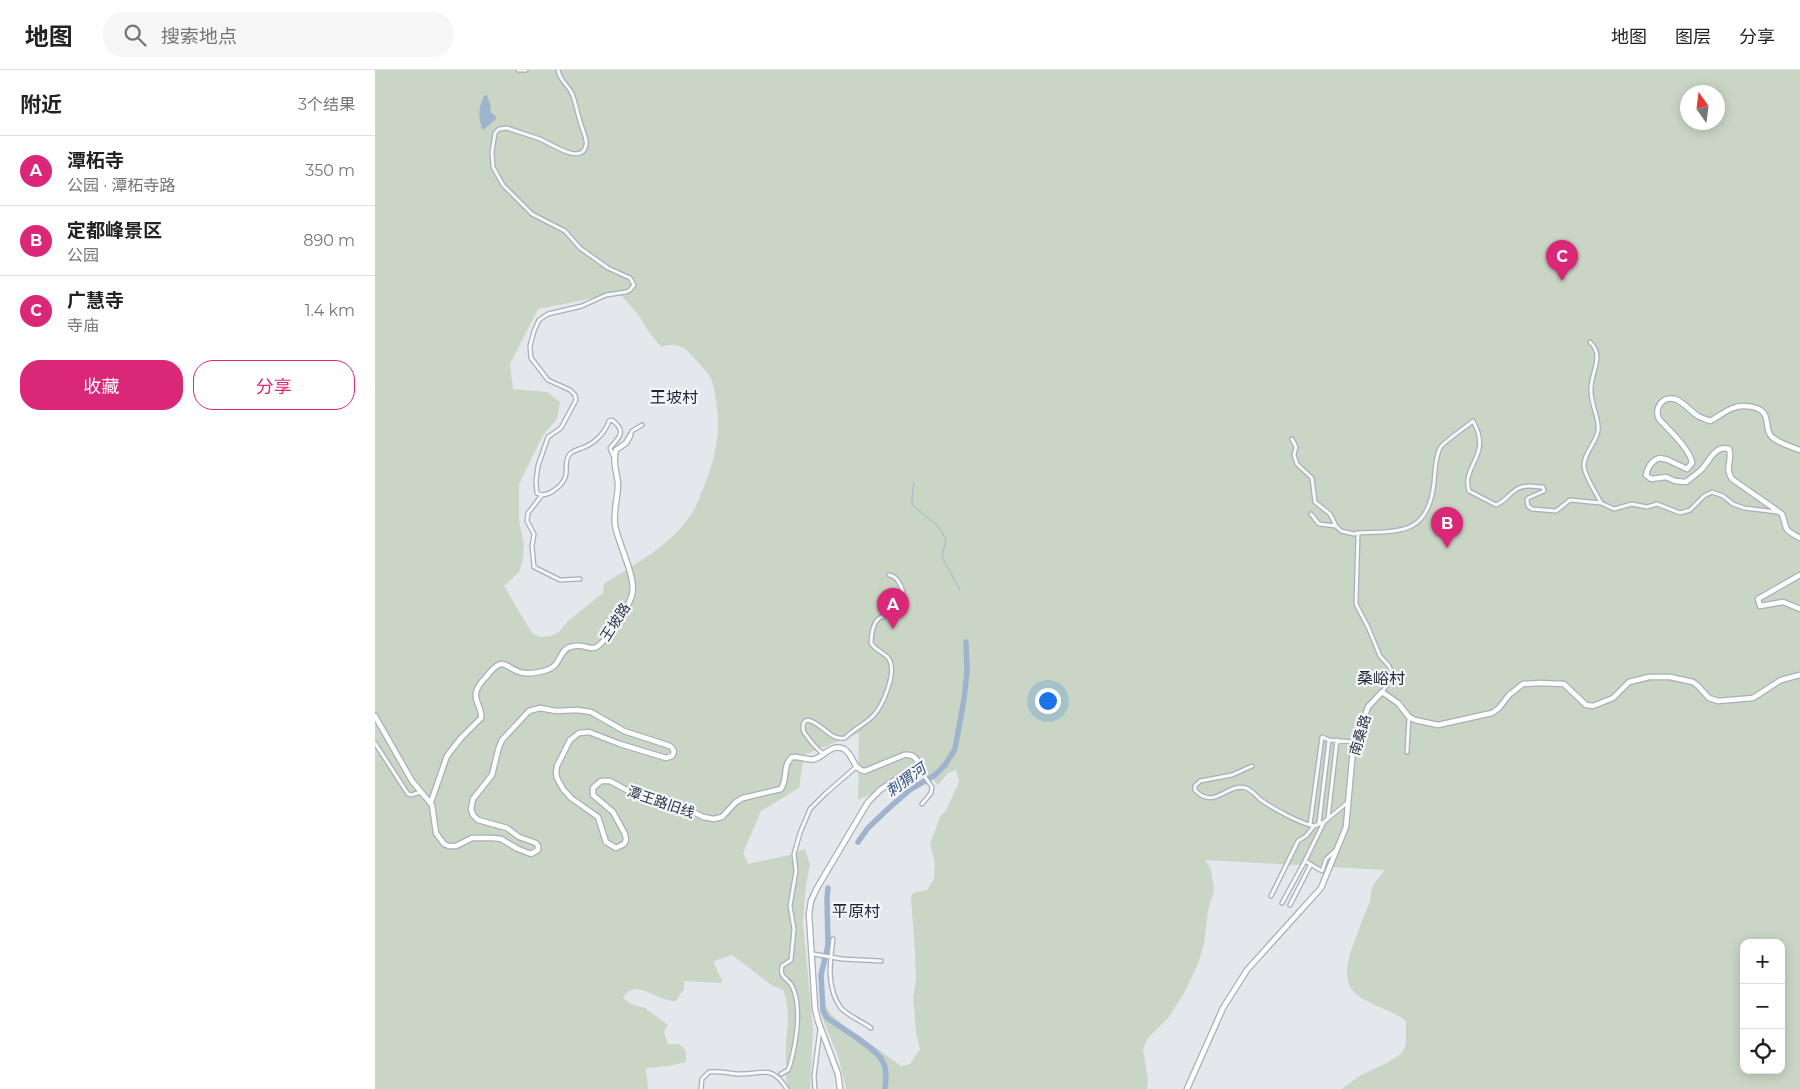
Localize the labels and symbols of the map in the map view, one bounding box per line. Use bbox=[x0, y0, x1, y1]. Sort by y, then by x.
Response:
north arrow bbox=[1680, 85, 1725, 130]
pin: C bbox=[1546, 240, 1578, 281]
district label: 王坡村 bbox=[650, 388, 698, 407]
pin: B bbox=[1431, 507, 1463, 548]
pin: A bbox=[877, 588, 909, 629]
street label: 王坡路 bbox=[596, 599, 634, 645]
district label: 桑峪村 bbox=[1357, 669, 1405, 688]
your location bbox=[1035, 688, 1061, 714]
street label: 南桑路 bbox=[1345, 712, 1375, 758]
water label: 刺猬河 bbox=[882, 757, 932, 801]
street label: 潭王路旧线 bbox=[625, 782, 697, 822]
district label: 平原村 bbox=[832, 902, 880, 921]

